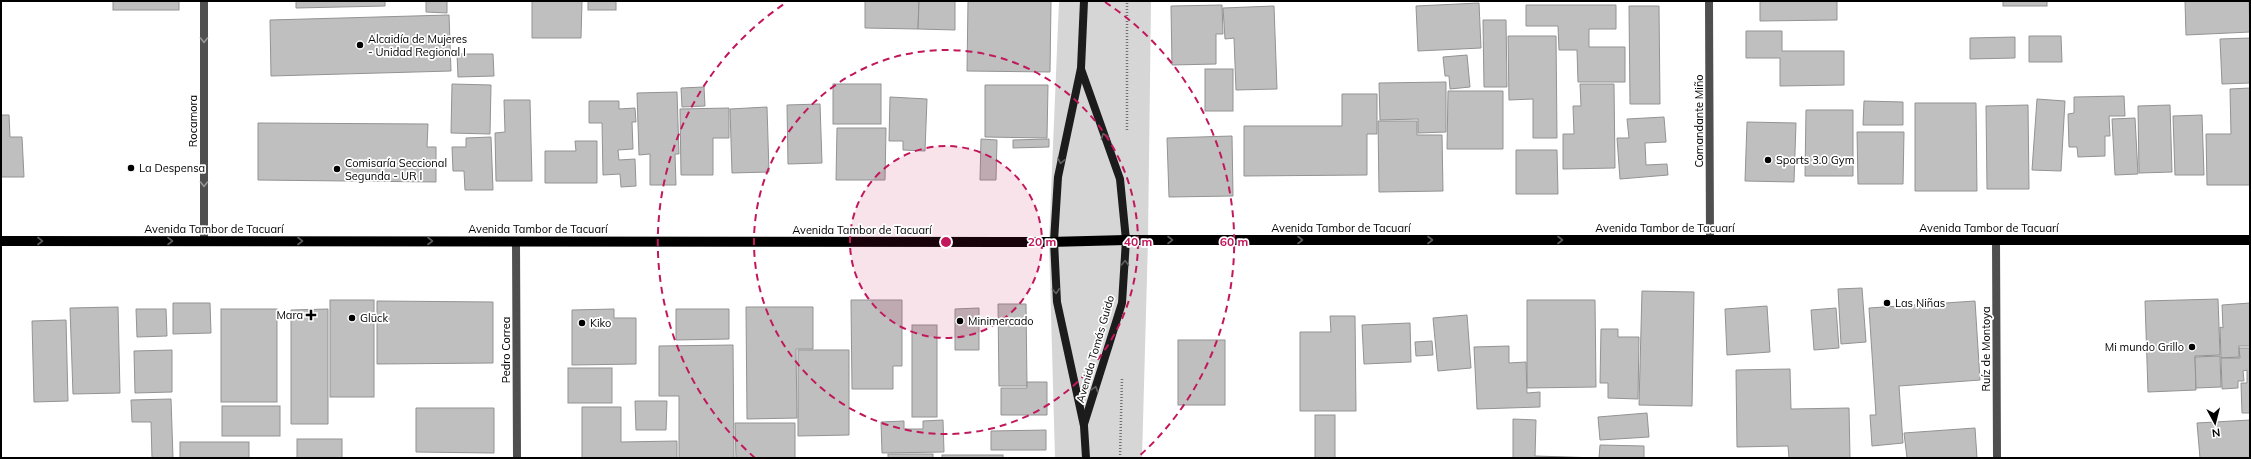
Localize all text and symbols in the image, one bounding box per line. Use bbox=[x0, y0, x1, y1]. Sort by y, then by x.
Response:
place label: Alcaidía de Mujeres - Unidad Regional I bbox=[368, 32, 467, 59]
one-way arrow bbox=[200, 37, 208, 43]
marker: Alcaidía de Mujeres - Unidad Regional I bbox=[355, 40, 365, 50]
street label: Comandante Miño bbox=[1692, 74, 1706, 168]
street label: Rocamora bbox=[186, 95, 200, 147]
one-way arrow bbox=[1101, 133, 1109, 140]
place label: Sports 3.0 Gym bbox=[1776, 153, 1854, 167]
marker: Sports 3.0 Gym bbox=[1763, 155, 1773, 165]
place label: Comisaría Seccional Segunda - UR I bbox=[345, 156, 447, 183]
one-way arrow bbox=[1057, 158, 1065, 164]
place label: La Despensa bbox=[139, 161, 205, 175]
marker: La Despensa bbox=[126, 163, 136, 173]
marker: Comisaría Seccional Segunda - UR I bbox=[332, 164, 342, 174]
one-way arrow bbox=[200, 181, 208, 187]
street label: Avenida Tambor de Tacuarí bbox=[1271, 221, 1412, 235]
street label: Avenida Tambor de Tacuarí bbox=[1595, 221, 1736, 235]
street label: Avenida Tambor de Tacuarí bbox=[1919, 221, 2060, 235]
street label: Avenida Tambor de Tacuarí bbox=[144, 222, 285, 236]
street label: Avenida Tambor de Tacuarí bbox=[468, 222, 609, 236]
street label: Avenida Tambor de Tacuarí bbox=[792, 223, 933, 237]
text: 20 m bbox=[1028, 234, 1056, 249]
text: 40 m bbox=[1124, 234, 1152, 249]
text: 60 m bbox=[1220, 234, 1248, 249]
centre of rings bbox=[939, 235, 953, 249]
one-way arrow bbox=[1167, 236, 1173, 244]
one-way arrow bbox=[1297, 236, 1303, 244]
one-way arrow bbox=[1427, 236, 1433, 244]
one-way arrow bbox=[1557, 236, 1563, 244]
one-way arrow bbox=[37, 237, 43, 245]
one-way arrow bbox=[167, 237, 173, 245]
one-way arrow bbox=[297, 237, 303, 245]
one-way arrow bbox=[427, 237, 433, 245]
one-way arrow bbox=[1121, 260, 1130, 266]
one-way arrow bbox=[1052, 288, 1060, 294]
street label: Avenida Tomás Guido bbox=[1073, 294, 1117, 404]
place label: Las Niñas bbox=[1895, 296, 1945, 310]
marker: Las Niñas bbox=[1882, 298, 1892, 308]
street label: Ruíz de Montoya bbox=[1979, 306, 1993, 392]
place label: Mara bbox=[276, 308, 303, 322]
marker: Mara bbox=[306, 310, 316, 320]
place label: Glück bbox=[360, 311, 388, 325]
marker: Glück bbox=[347, 313, 357, 323]
place label: Minimercado bbox=[968, 314, 1034, 328]
place label: Kiko bbox=[590, 316, 611, 330]
marker: Minimercado bbox=[955, 316, 965, 326]
street label: Pedro Correa bbox=[499, 317, 513, 383]
marker: Kiko bbox=[577, 318, 587, 328]
place label: Mi mundo Grillo bbox=[2105, 340, 2184, 354]
marker: Mi mundo Grillo bbox=[2187, 342, 2197, 352]
one-way arrow bbox=[1091, 386, 1099, 393]
north arrow bbox=[2195, 403, 2235, 443]
text: N bbox=[2211, 425, 2221, 440]

